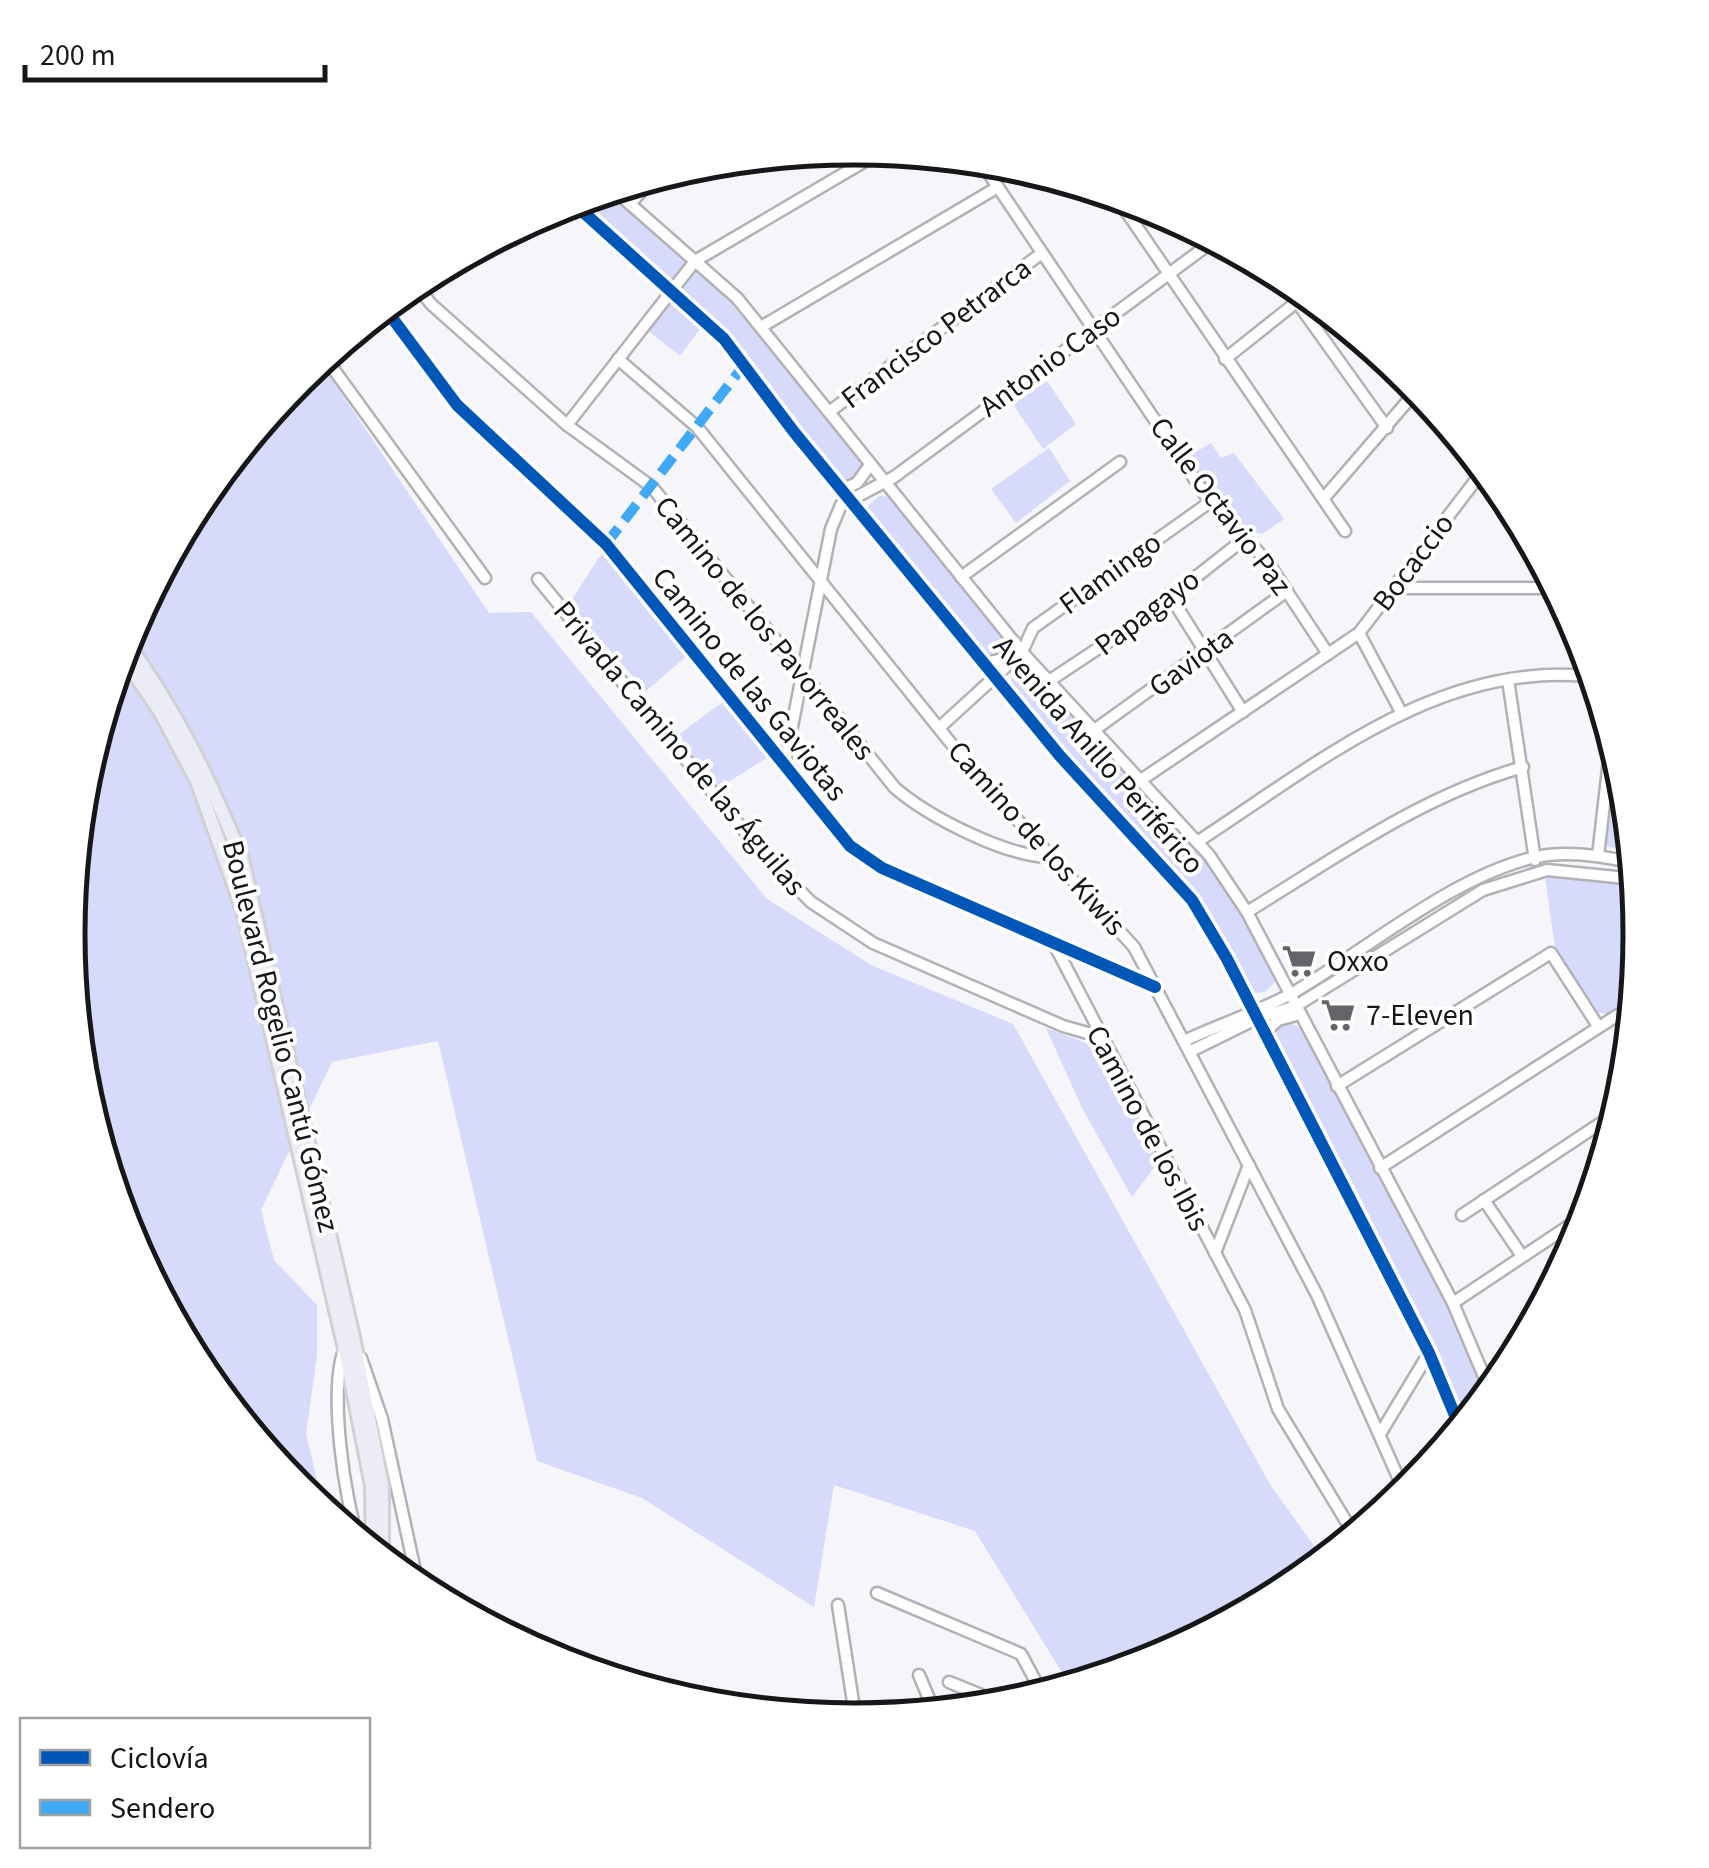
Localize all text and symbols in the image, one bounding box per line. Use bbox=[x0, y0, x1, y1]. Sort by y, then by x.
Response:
scale bar bbox=[25, 20, 325, 82]
text: 200 m bbox=[40, 34, 116, 77]
street label: Francisco Petrarca bbox=[832, 247, 1041, 419]
street label: Antonio Caso bbox=[971, 295, 1130, 428]
street label: Calle Octavio Paz bbox=[1139, 408, 1302, 605]
street label: Camino de los Pavorreales bbox=[644, 487, 885, 770]
street label: Bocaccio bbox=[1362, 504, 1465, 620]
street label: Flamingo bbox=[1050, 522, 1170, 625]
street label: Camino de las Gaviotas bbox=[642, 558, 858, 811]
street label: Papagayo bbox=[1086, 558, 1209, 666]
street label: Privada Camino de las Águilas bbox=[543, 591, 816, 905]
street label: Gaviota bbox=[1140, 617, 1243, 708]
street label: Avenida Anillo Periférico bbox=[983, 627, 1214, 884]
street label: Camino de los Kiwis bbox=[937, 731, 1136, 945]
street label: Boulevard Rogelio Cantú Gómez bbox=[211, 836, 350, 1237]
place label: Oxxo bbox=[1327, 940, 1389, 983]
supermarket icon: Oxxo bbox=[1280, 942, 1318, 980]
place label: 7-Eleven bbox=[1366, 994, 1474, 1037]
supermarket icon: 7-Eleven bbox=[1319, 996, 1357, 1034]
street label: Camino de los Ibis bbox=[1075, 1018, 1220, 1239]
legend bbox=[20, 1718, 370, 1848]
text: Ciclovía bbox=[110, 1737, 209, 1780]
text: Sendero bbox=[110, 1787, 215, 1830]

